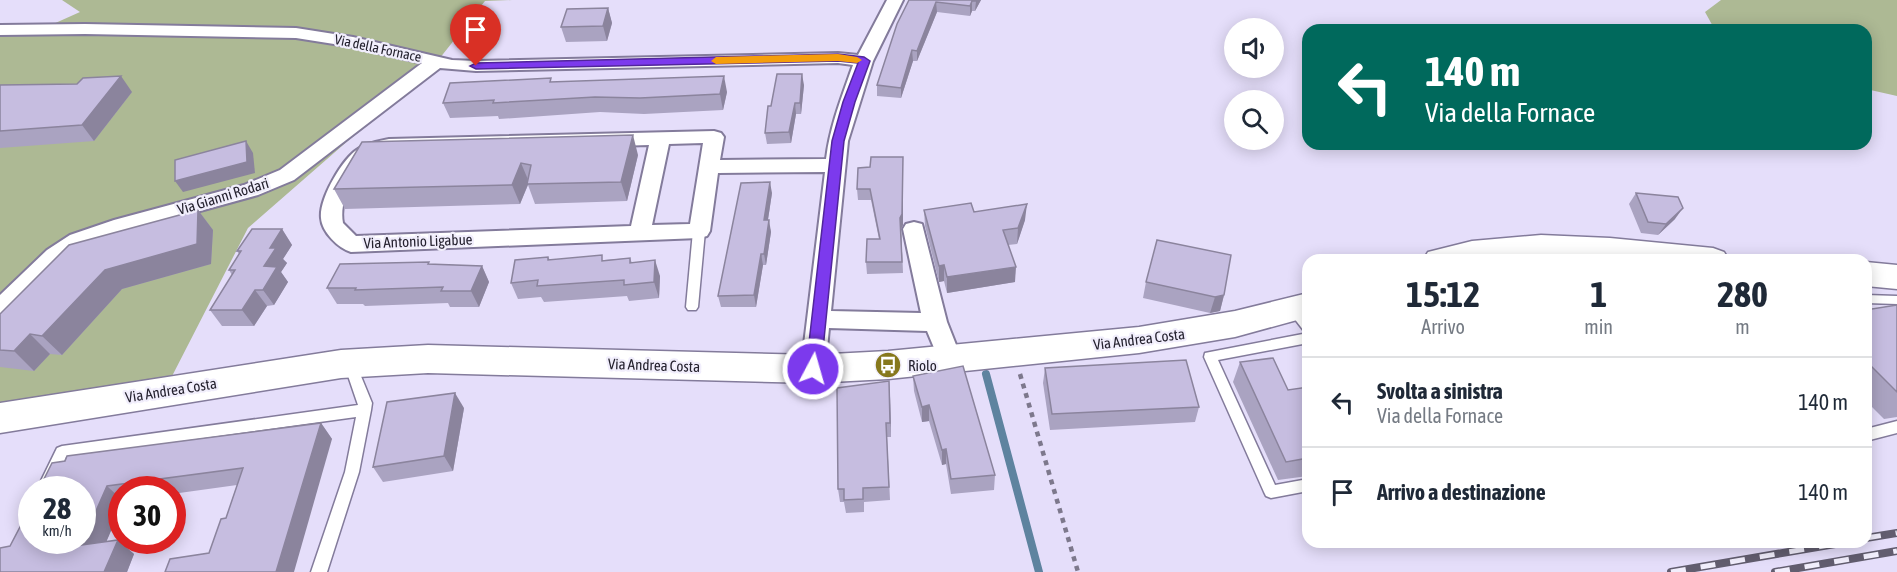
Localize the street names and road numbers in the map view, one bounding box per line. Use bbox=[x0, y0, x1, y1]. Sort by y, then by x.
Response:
street label: Via della Fornace bbox=[333, 31, 423, 65]
street label: Via Gianni Rodari bbox=[175, 174, 271, 218]
street label: Via Antonio Ligabue bbox=[363, 231, 473, 251]
street label: Via Andrea Costa bbox=[1092, 325, 1186, 353]
street label: Via Andrea Costa bbox=[608, 355, 700, 375]
street label: Via Andrea Costa bbox=[124, 374, 218, 406]

